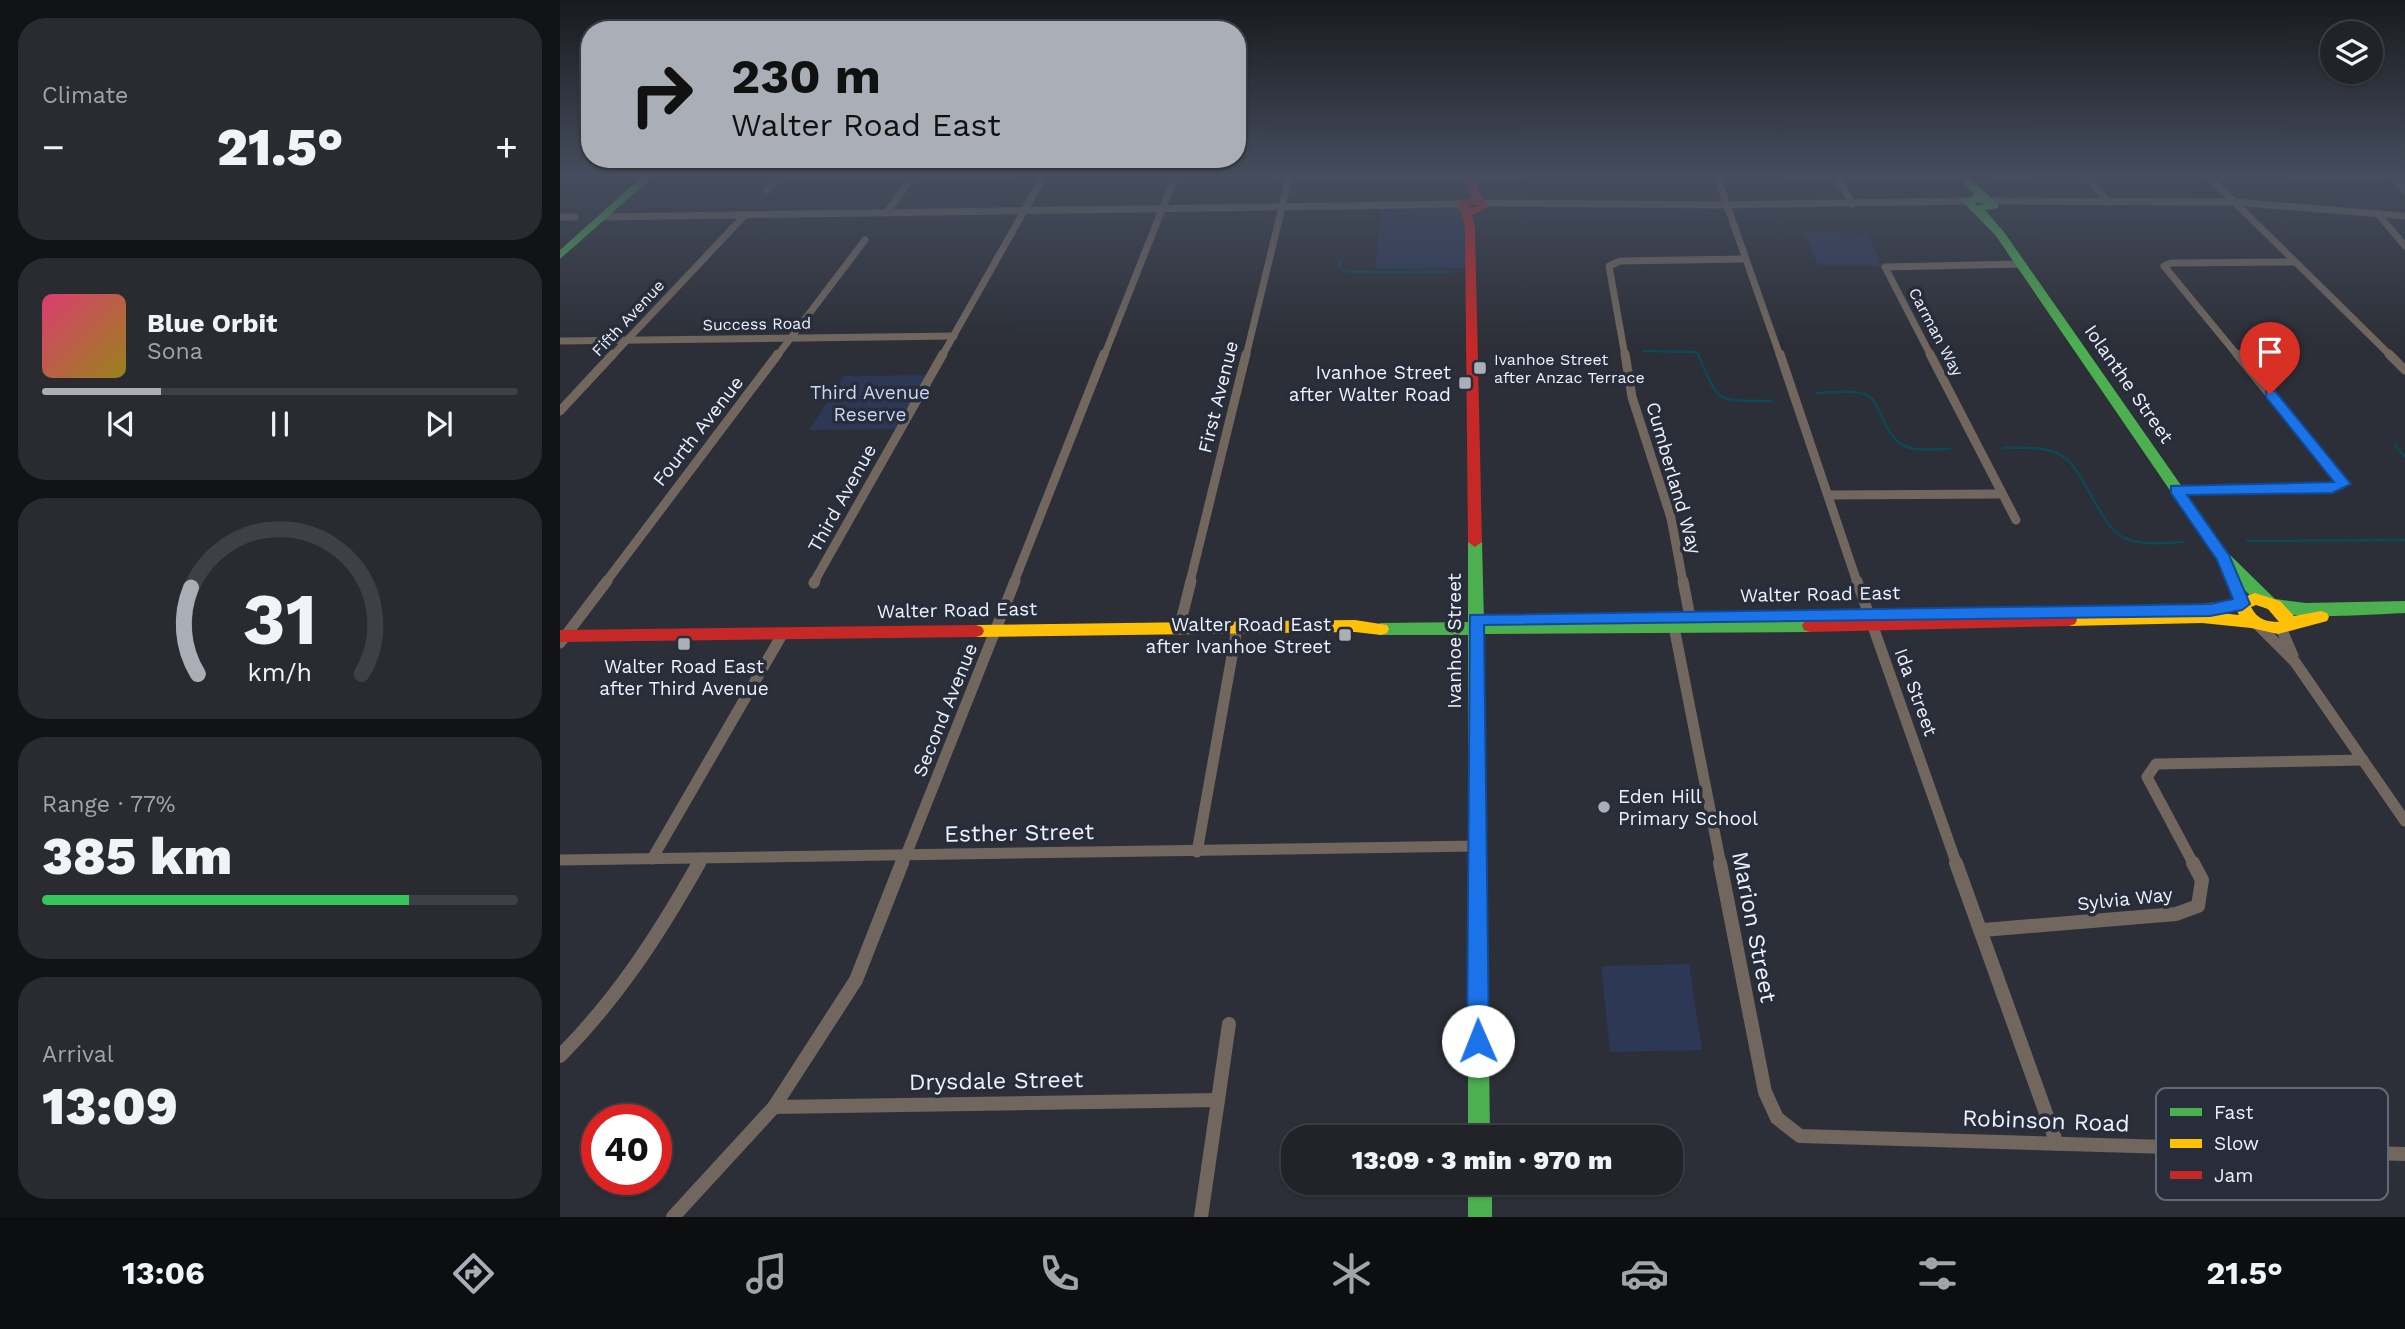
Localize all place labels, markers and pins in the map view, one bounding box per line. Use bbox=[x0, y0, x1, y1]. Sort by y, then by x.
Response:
pin bbox=[2240, 322, 2300, 394]
place label: Ivanhoe Street after Anzac Terrace bbox=[1494, 350, 1645, 387]
marker: Ivanhoe Street after Anzac Terrace bbox=[1472, 360, 1488, 376]
place label: Ivanhoe Street after Walter Road bbox=[1289, 361, 1451, 406]
marker: Ivanhoe Street after Walter Road bbox=[1457, 375, 1473, 391]
place label: Walter Road East after Ivanhoe Street bbox=[1146, 613, 1331, 658]
marker: Walter Road East after Ivanhoe Street bbox=[1337, 627, 1353, 643]
marker: Walter Road East after Third Avenue bbox=[676, 636, 692, 652]
place label: Walter Road East after Third Avenue bbox=[599, 655, 769, 700]
place label: Eden Hill Primary School bbox=[1618, 785, 1758, 830]
marker: Eden Hill Primary School bbox=[1596, 799, 1612, 815]

